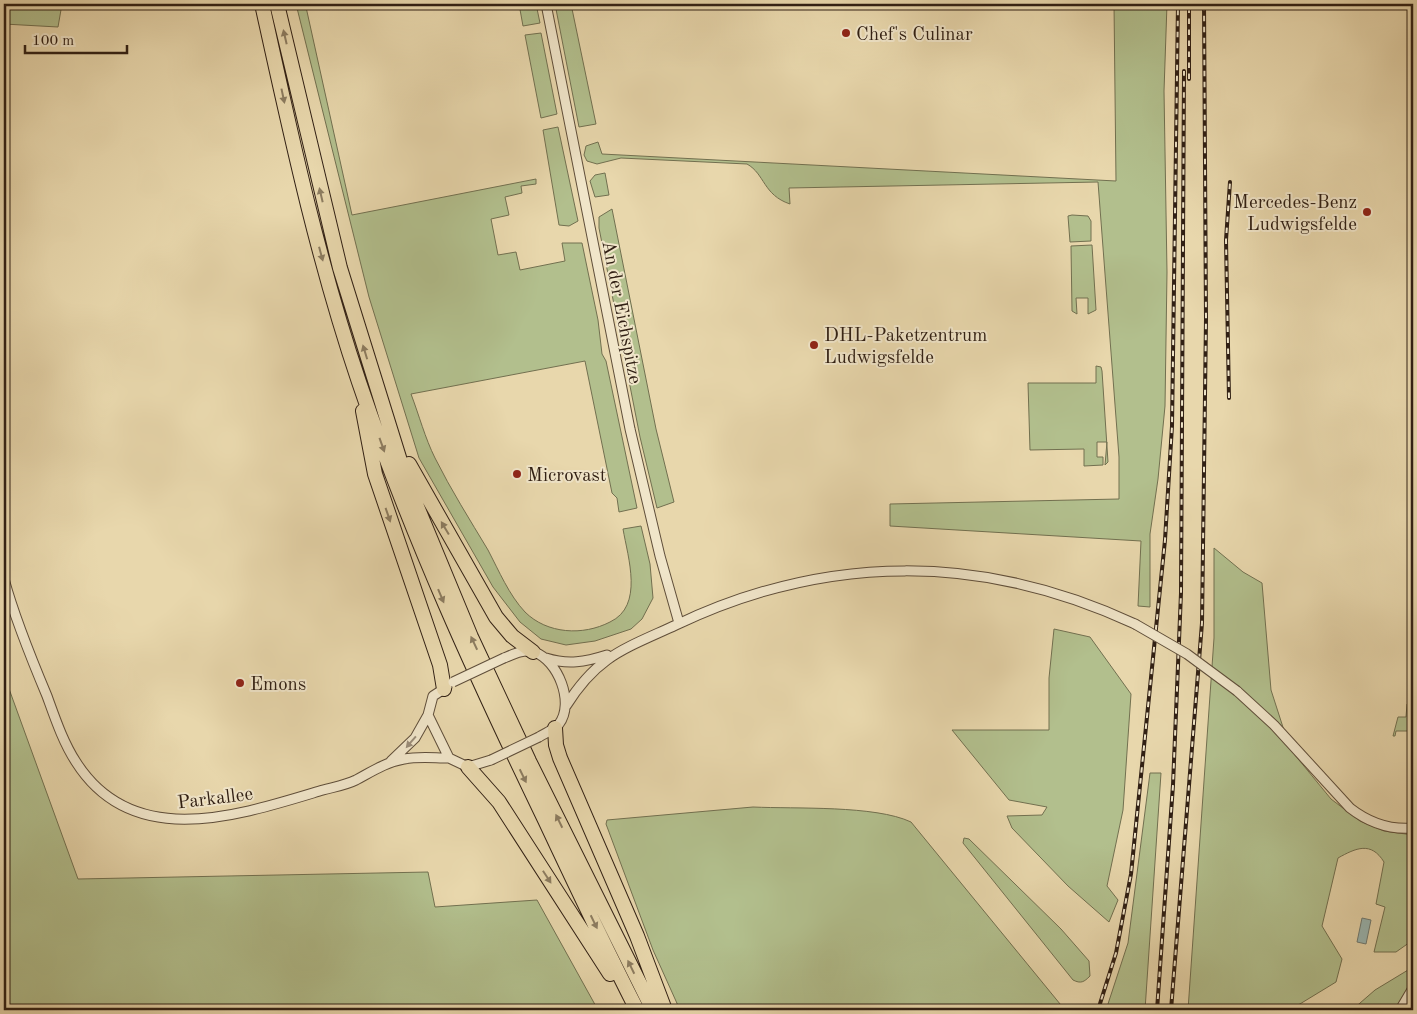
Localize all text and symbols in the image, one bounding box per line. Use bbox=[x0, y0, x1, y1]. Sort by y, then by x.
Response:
scale bar bbox=[25, 22, 128, 54]
place label: Chef's Culinar bbox=[856, 26, 973, 45]
marker: Chef's Culinar bbox=[840, 27, 852, 39]
one-way arrow bbox=[281, 30, 289, 45]
text: 100 m bbox=[32, 34, 74, 49]
one-way arrow bbox=[279, 89, 287, 104]
one-way arrow bbox=[317, 188, 325, 203]
place label: Mercedes-Benz Ludwigsfelde bbox=[1233, 194, 1357, 235]
marker: Mercedes-Benz Ludwigsfelde bbox=[1361, 206, 1373, 218]
street label: An der Eichspitze bbox=[597, 239, 644, 386]
one-way arrow bbox=[317, 247, 325, 262]
place label: DHL-Paketzentrum Ludwigsfelde bbox=[824, 327, 987, 368]
marker: DHL-Paketzentrum Ludwigsfelde bbox=[808, 339, 820, 351]
one-way arrow bbox=[360, 344, 368, 359]
one-way arrow bbox=[378, 438, 386, 453]
place label: Microvast bbox=[527, 467, 607, 486]
marker: Microvast bbox=[511, 468, 523, 480]
one-way arrow bbox=[385, 508, 393, 523]
one-way arrow bbox=[440, 521, 449, 534]
one-way arrow bbox=[437, 589, 445, 603]
one-way arrow bbox=[469, 636, 477, 650]
place label: Emons bbox=[250, 676, 306, 695]
marker: Emons bbox=[234, 677, 246, 689]
one-way arrow bbox=[405, 735, 417, 747]
one-way arrow bbox=[519, 768, 527, 783]
street label: Parkallee bbox=[176, 785, 254, 814]
one-way arrow bbox=[555, 814, 563, 828]
one-way arrow bbox=[543, 871, 552, 884]
one-way arrow bbox=[590, 915, 598, 929]
one-way arrow bbox=[627, 960, 635, 974]

